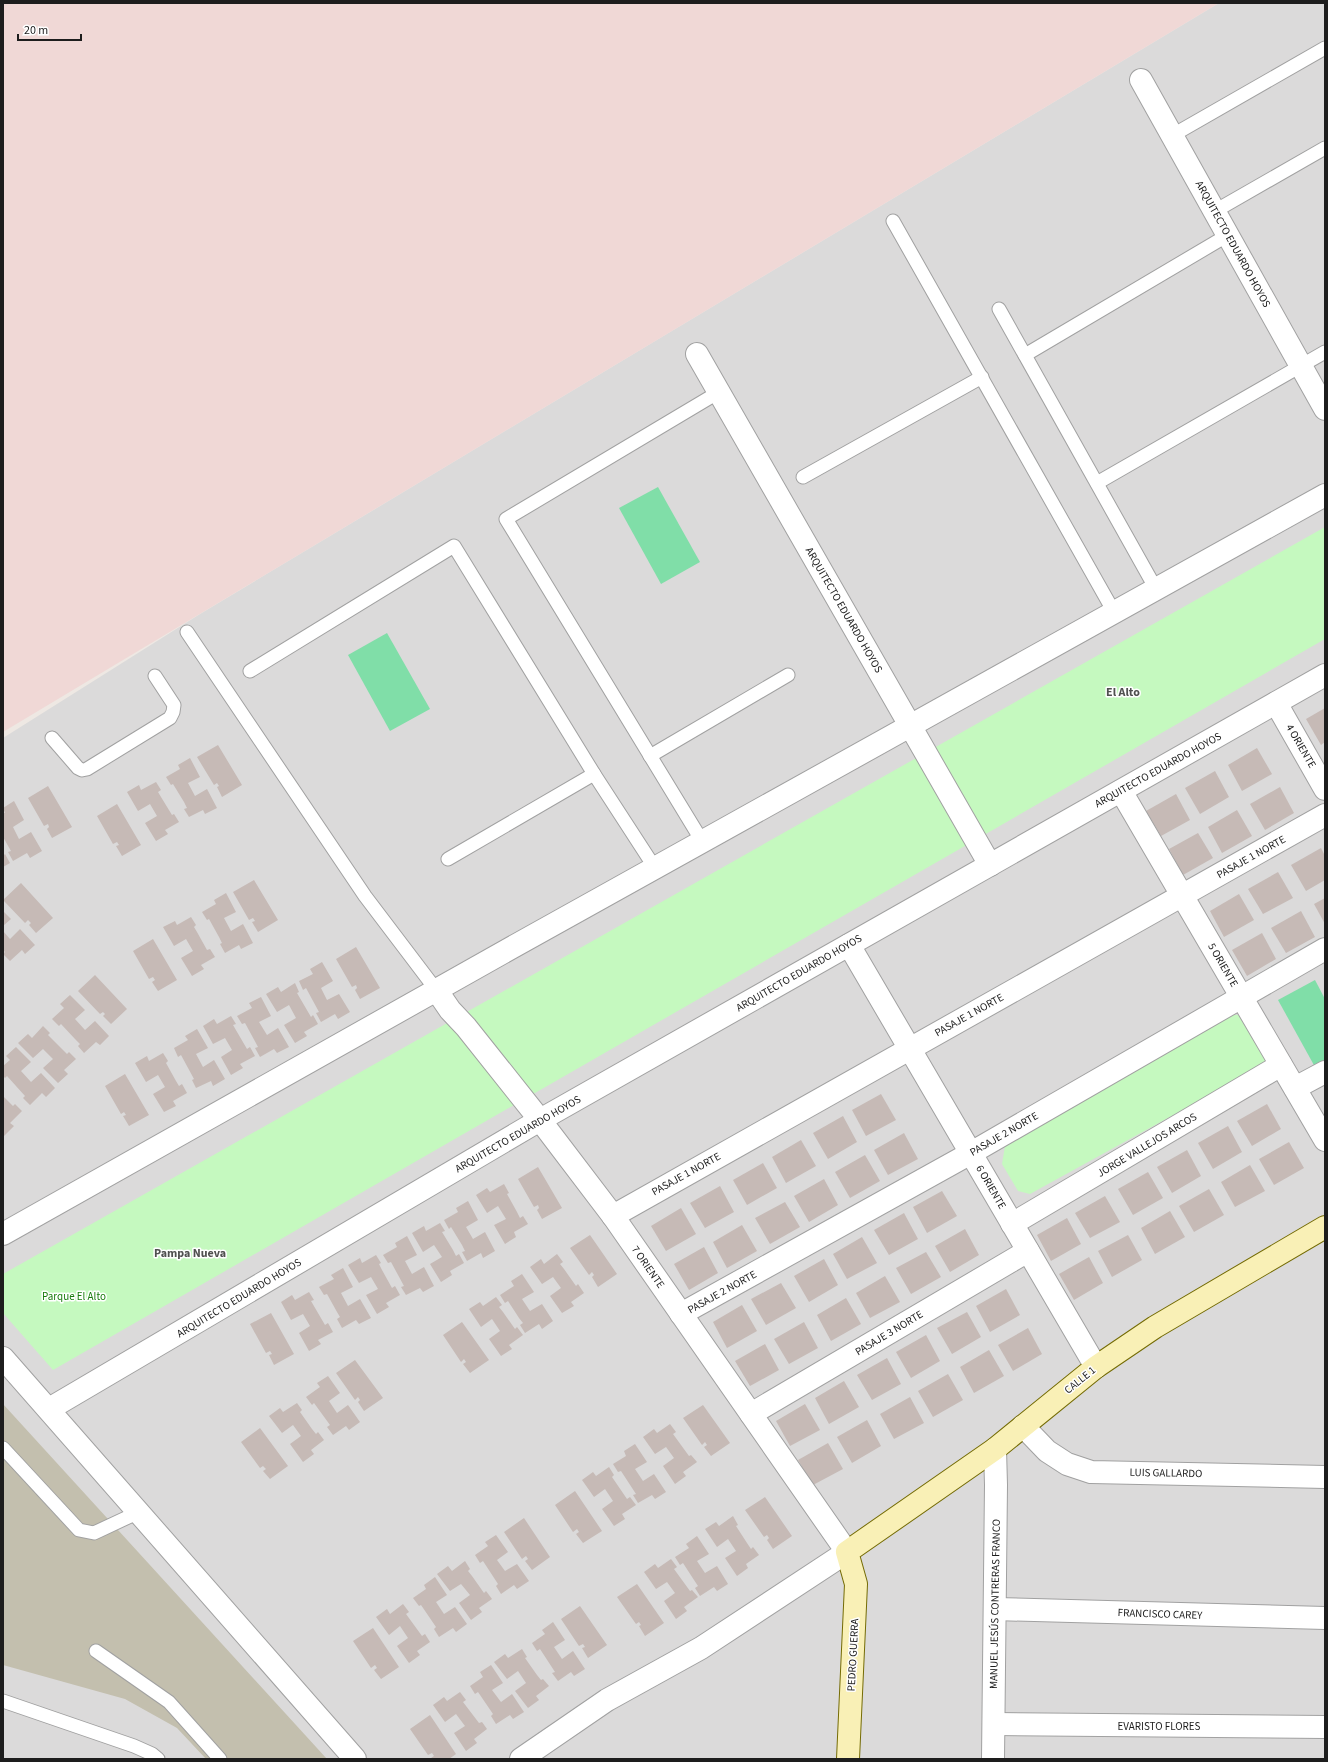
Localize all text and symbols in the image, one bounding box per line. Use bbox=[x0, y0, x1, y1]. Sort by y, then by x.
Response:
scale bar bbox=[18, 16, 81, 42]
text: 20 m bbox=[24, 22, 48, 39]
street label: ARQUITECTO EDUARDO HOYOS bbox=[1192, 178, 1274, 310]
street label: ARQUITECTO EDUARDO HOYOS bbox=[802, 544, 886, 676]
district label: El Alto bbox=[1106, 684, 1140, 701]
street label: 4 ORIENTE bbox=[1282, 721, 1320, 771]
street label: ARQUITECTO EDUARDO HOYOS bbox=[1092, 729, 1224, 811]
street label: PASAJE 1 NORTE bbox=[1214, 832, 1288, 882]
street label: ARQUITECTO EDUARDO HOYOS bbox=[733, 931, 865, 1015]
street label: 5 ORIENTE bbox=[1204, 940, 1242, 990]
street label: PASAJE 1 NORTE bbox=[932, 990, 1006, 1040]
street label: ARQUITECTO EDUARDO HOYOS bbox=[452, 1092, 584, 1176]
street label: PASAJE 2 NORTE bbox=[967, 1108, 1041, 1160]
street label: JORGE VALLEJOS ARCOS bbox=[1094, 1109, 1200, 1181]
street label: PASAJE 1 NORTE bbox=[649, 1149, 723, 1199]
street label: 6 ORIENTE bbox=[972, 1162, 1010, 1212]
street label: 7 ORIENTE bbox=[628, 1243, 668, 1291]
district label: Pampa Nueva bbox=[154, 1245, 226, 1262]
street label: ARQUITECTO EDUARDO HOYOS bbox=[174, 1255, 304, 1341]
street label: PASAJE 2 NORTE bbox=[685, 1267, 759, 1317]
park label: Parque El Alto bbox=[42, 1289, 106, 1304]
street label: PASAJE 3 NORTE bbox=[852, 1307, 926, 1359]
street label: CALLE 1 bbox=[1061, 1363, 1099, 1397]
street label: LUIS GALLARDO bbox=[1129, 1465, 1203, 1481]
street label: MANUEL JESÚS CONTRERAS FRANCO bbox=[986, 1519, 1004, 1689]
street label: FRANCISCO CAREY bbox=[1117, 1605, 1203, 1623]
street label: PEDRO GUERRA bbox=[844, 1618, 862, 1692]
street label: EVARISTO FLORES bbox=[1118, 1719, 1201, 1734]

